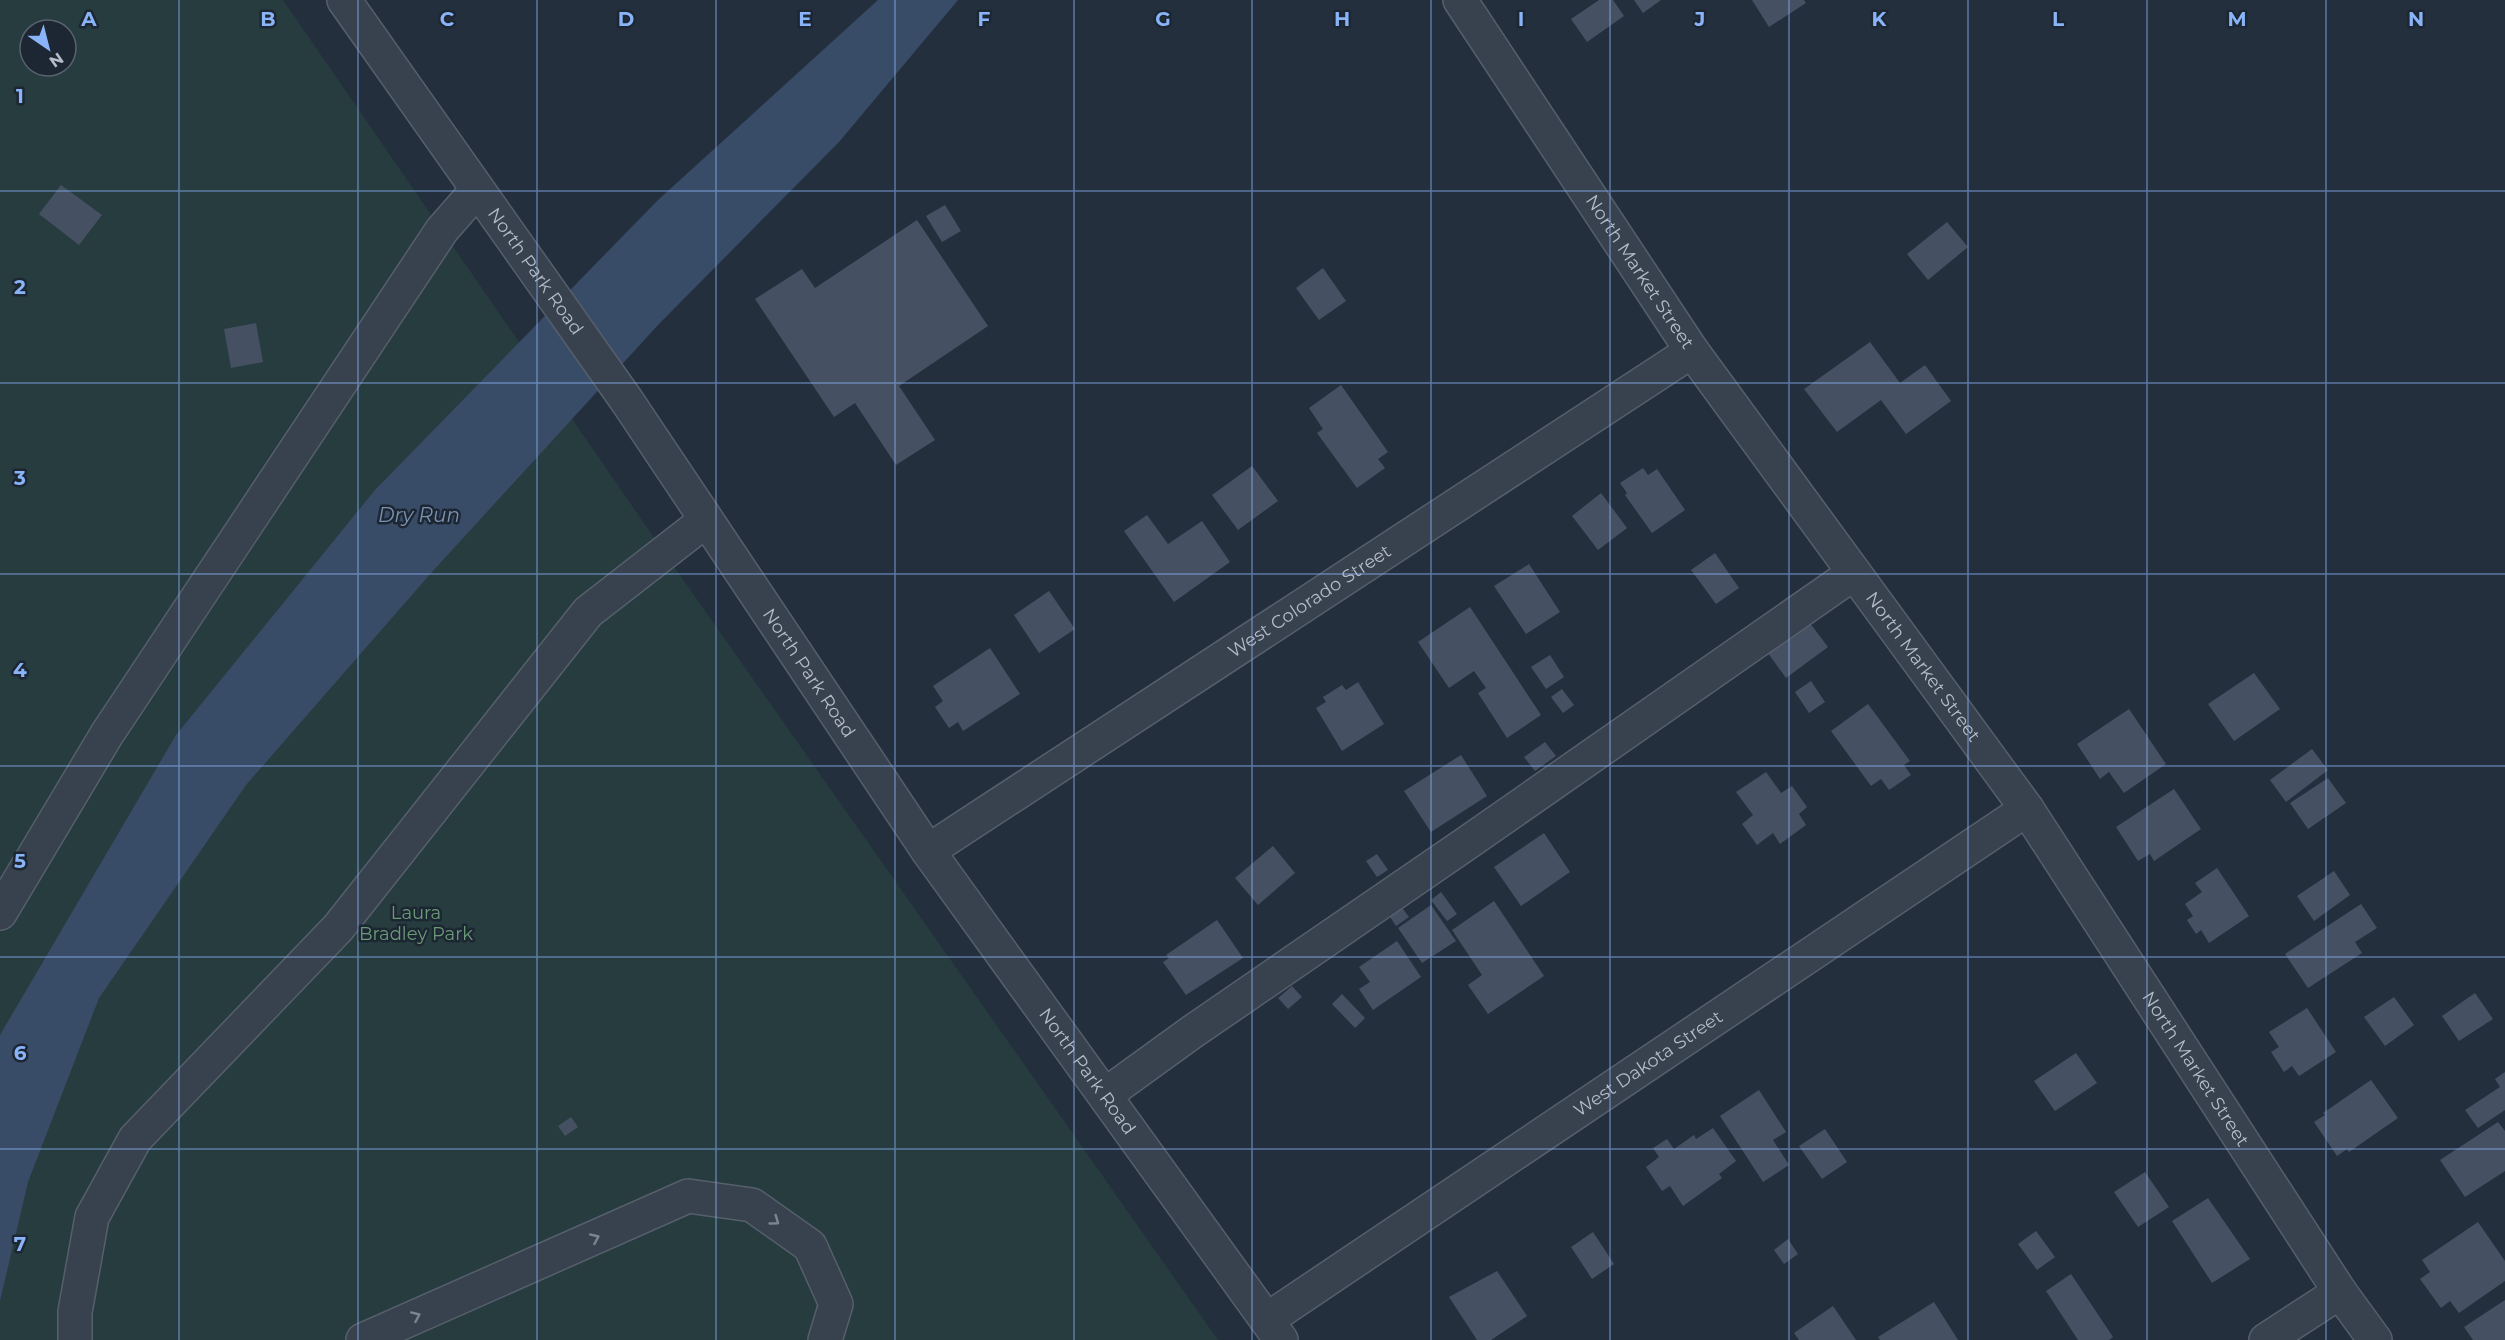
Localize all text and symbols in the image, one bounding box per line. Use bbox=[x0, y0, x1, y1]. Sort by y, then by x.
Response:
text: A bbox=[80, 7, 97, 31]
text: B bbox=[260, 7, 276, 31]
text: C bbox=[440, 7, 455, 31]
text: D bbox=[618, 7, 634, 31]
text: E bbox=[798, 7, 812, 31]
text: F bbox=[978, 7, 991, 31]
text: G bbox=[1155, 7, 1171, 31]
text: H bbox=[1334, 7, 1350, 31]
text: I bbox=[1518, 7, 1524, 31]
text: J bbox=[1694, 7, 1705, 31]
text: K bbox=[1872, 7, 1888, 31]
text: L bbox=[2052, 7, 2064, 31]
text: M bbox=[2227, 7, 2247, 31]
text: N bbox=[2408, 7, 2424, 31]
north arrow bbox=[18, 18, 78, 78]
text: N bbox=[46, 48, 67, 71]
text: 1 bbox=[16, 84, 24, 108]
street label: North Market Street bbox=[1581, 191, 1699, 353]
street label: North Park Road bbox=[483, 203, 588, 339]
text: 2 bbox=[14, 275, 26, 299]
text: 3 bbox=[13, 466, 26, 490]
water label: Dry Run bbox=[378, 503, 460, 527]
street label: West Colorado Street bbox=[1224, 540, 1395, 663]
street label: North Market Street bbox=[1861, 588, 1985, 746]
street label: North Park Road bbox=[758, 604, 860, 742]
text: 4 bbox=[13, 658, 27, 682]
text: 5 bbox=[14, 849, 26, 873]
park label: Laura Bradley Park bbox=[359, 902, 473, 945]
street label: North Market Street bbox=[2137, 987, 2254, 1151]
street label: North Park Road bbox=[1034, 1004, 1140, 1139]
street label: West Dakota Street bbox=[1570, 1006, 1727, 1121]
text: 6 bbox=[14, 1041, 27, 1065]
one-way arrow bbox=[768, 1214, 779, 1225]
text: 7 bbox=[14, 1232, 26, 1256]
one-way arrow bbox=[588, 1233, 599, 1245]
one-way arrow bbox=[410, 1312, 421, 1324]

